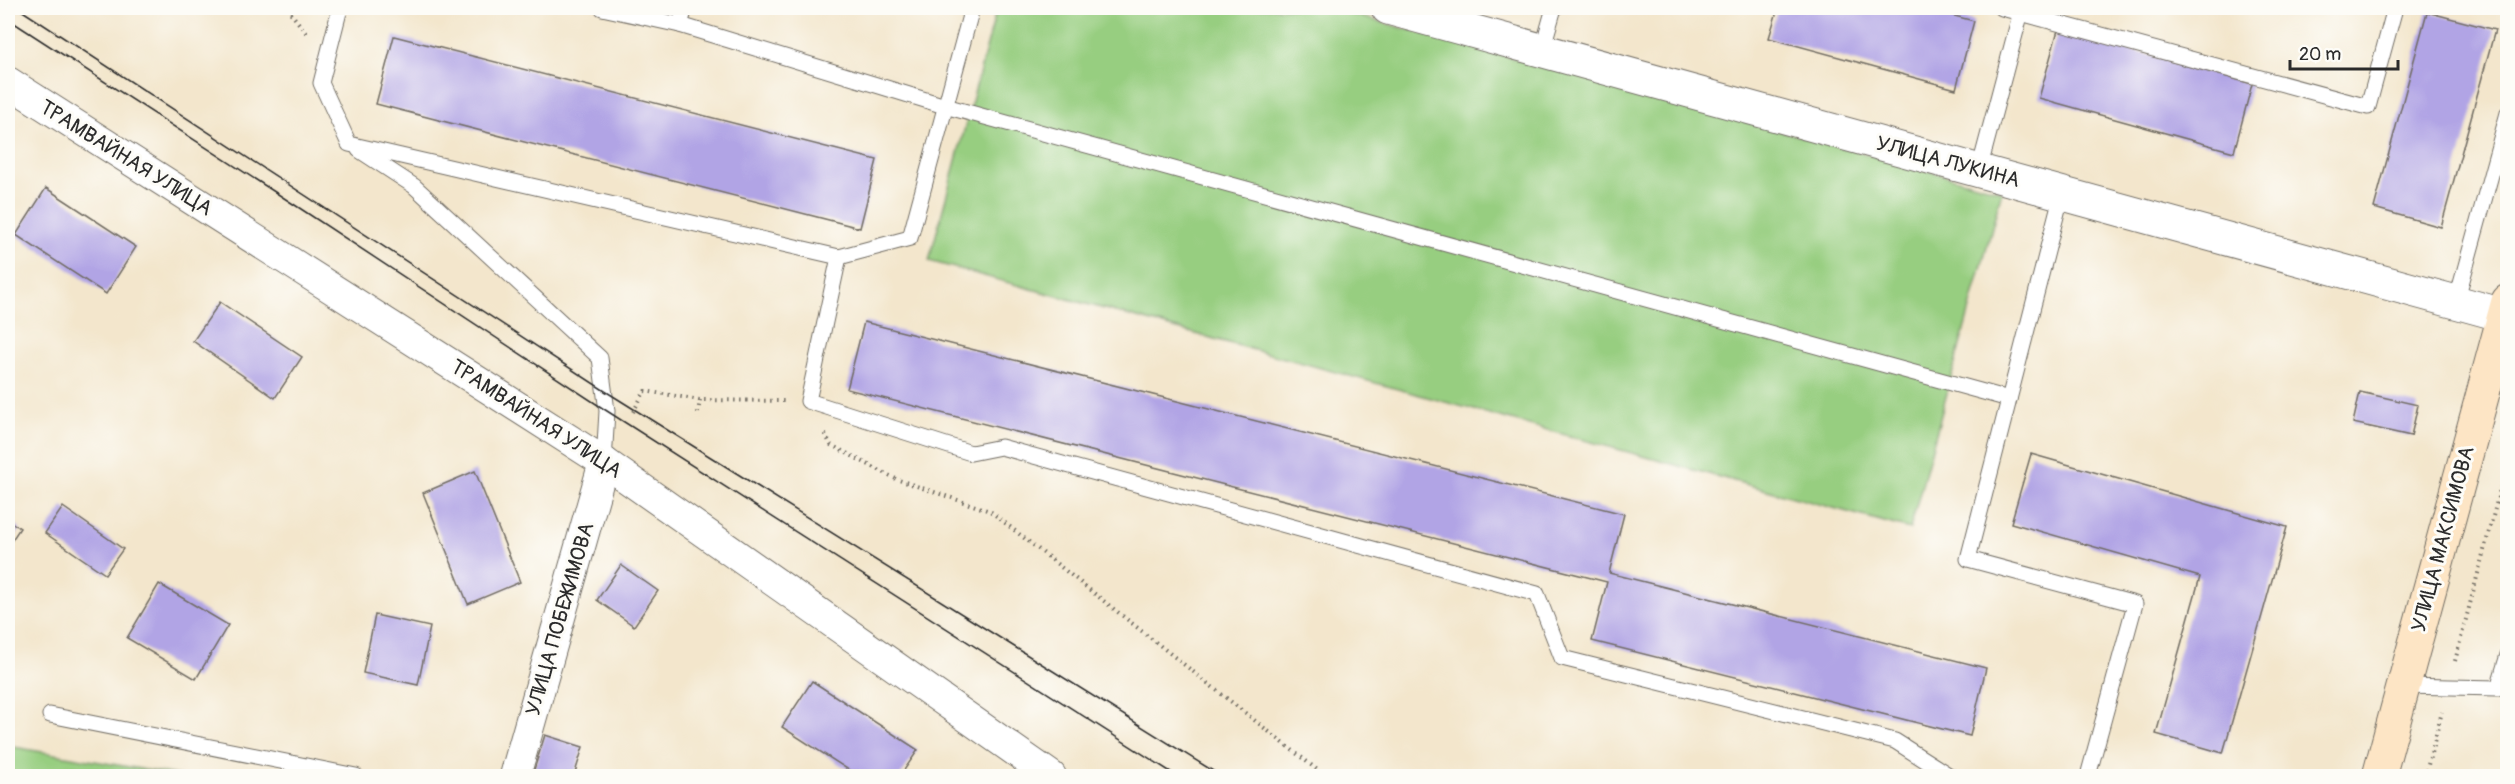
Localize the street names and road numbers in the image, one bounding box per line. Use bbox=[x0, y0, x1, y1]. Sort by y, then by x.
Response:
street label: ТРАМВАЙНАЯ УЛИЦА bbox=[34, 94, 218, 222]
street label: УЛИЦА ЛУКИНА bbox=[1873, 130, 2023, 194]
street label: ТРАМВАЙНАЯ УЛИЦА bbox=[445, 354, 627, 484]
street label: УЛИЦА МАКСИМОВА bbox=[2405, 443, 2481, 635]
street label: УЛИЦА ПОБЕЖИМОВА bbox=[520, 519, 600, 719]

